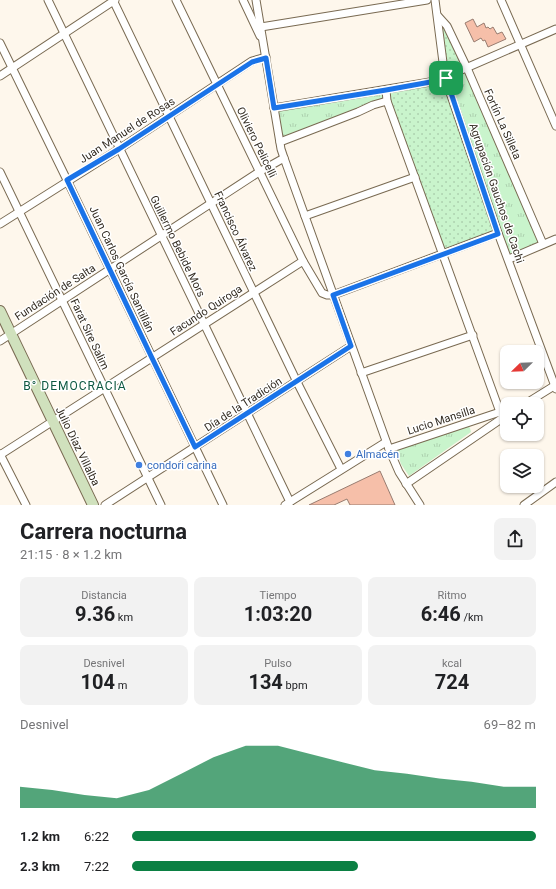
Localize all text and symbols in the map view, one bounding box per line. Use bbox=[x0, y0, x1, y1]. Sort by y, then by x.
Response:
pin bbox=[429, 61, 463, 95]
icon: arrive bbox=[435, 67, 457, 89]
street label: Fortín La Silleta bbox=[481, 87, 524, 162]
street label: Juan Manuel de Rosas bbox=[77, 95, 178, 166]
street label: Oliviero Pelicelli bbox=[234, 105, 279, 180]
street label: Agrupación Gauchos de Cachi bbox=[466, 121, 527, 265]
street label: Francisco Álvarez bbox=[211, 189, 260, 274]
street label: Guillermo Bebide Mors bbox=[147, 193, 208, 299]
street label: Juan Carlos García Santillán bbox=[87, 204, 157, 334]
street label: Fundación de Salta bbox=[13, 262, 98, 323]
street label: Facundo Quiroga bbox=[168, 282, 245, 339]
street label: Farat Sire Salim bbox=[67, 297, 112, 372]
north arrow bbox=[500, 345, 544, 389]
map controls bbox=[500, 345, 544, 493]
street label: Día de la Tradición bbox=[202, 374, 285, 434]
district label: B° DEMOCRACIA bbox=[23, 379, 127, 393]
button: locate bbox=[500, 397, 544, 441]
street label: Lucio Mansilla bbox=[406, 403, 477, 438]
street label: Julio Díaz Villalba bbox=[53, 405, 102, 488]
place label: Almacén bbox=[356, 448, 399, 461]
marker: Almacén bbox=[343, 449, 353, 459]
button: layers bbox=[500, 449, 544, 493]
place label: condori carina bbox=[147, 459, 217, 472]
marker: condori carina bbox=[134, 460, 144, 470]
button: share bbox=[494, 518, 536, 560]
text: Carrera nocturna bbox=[20, 519, 187, 544]
text: 21:15 · 8 × 1.2 km bbox=[20, 547, 122, 562]
text: Distancia bbox=[81, 589, 127, 602]
text: Tiempo bbox=[259, 589, 297, 602]
text: Ritmo bbox=[438, 589, 466, 602]
text: 9.36 bbox=[75, 602, 115, 626]
text: 1:03:20 bbox=[244, 602, 312, 626]
text: 6:46 bbox=[421, 602, 461, 626]
text: km bbox=[115, 611, 133, 624]
text: /km bbox=[461, 611, 483, 624]
text: Desnivel bbox=[83, 657, 125, 670]
text: Pulso bbox=[264, 657, 292, 670]
text: kcal bbox=[442, 657, 462, 670]
text: 104 bbox=[81, 670, 115, 694]
text: 134 bbox=[248, 670, 283, 694]
text: 724 bbox=[435, 670, 469, 694]
text: m bbox=[115, 679, 127, 692]
text: bpm bbox=[283, 679, 308, 692]
text: Desnivel bbox=[20, 717, 69, 732]
text: 69–82 m bbox=[484, 717, 536, 732]
text: 1.2 km bbox=[20, 829, 60, 844]
text: 6:22 bbox=[84, 829, 109, 844]
text: 2.3 km bbox=[20, 859, 60, 874]
text: 7:22 bbox=[84, 859, 109, 874]

